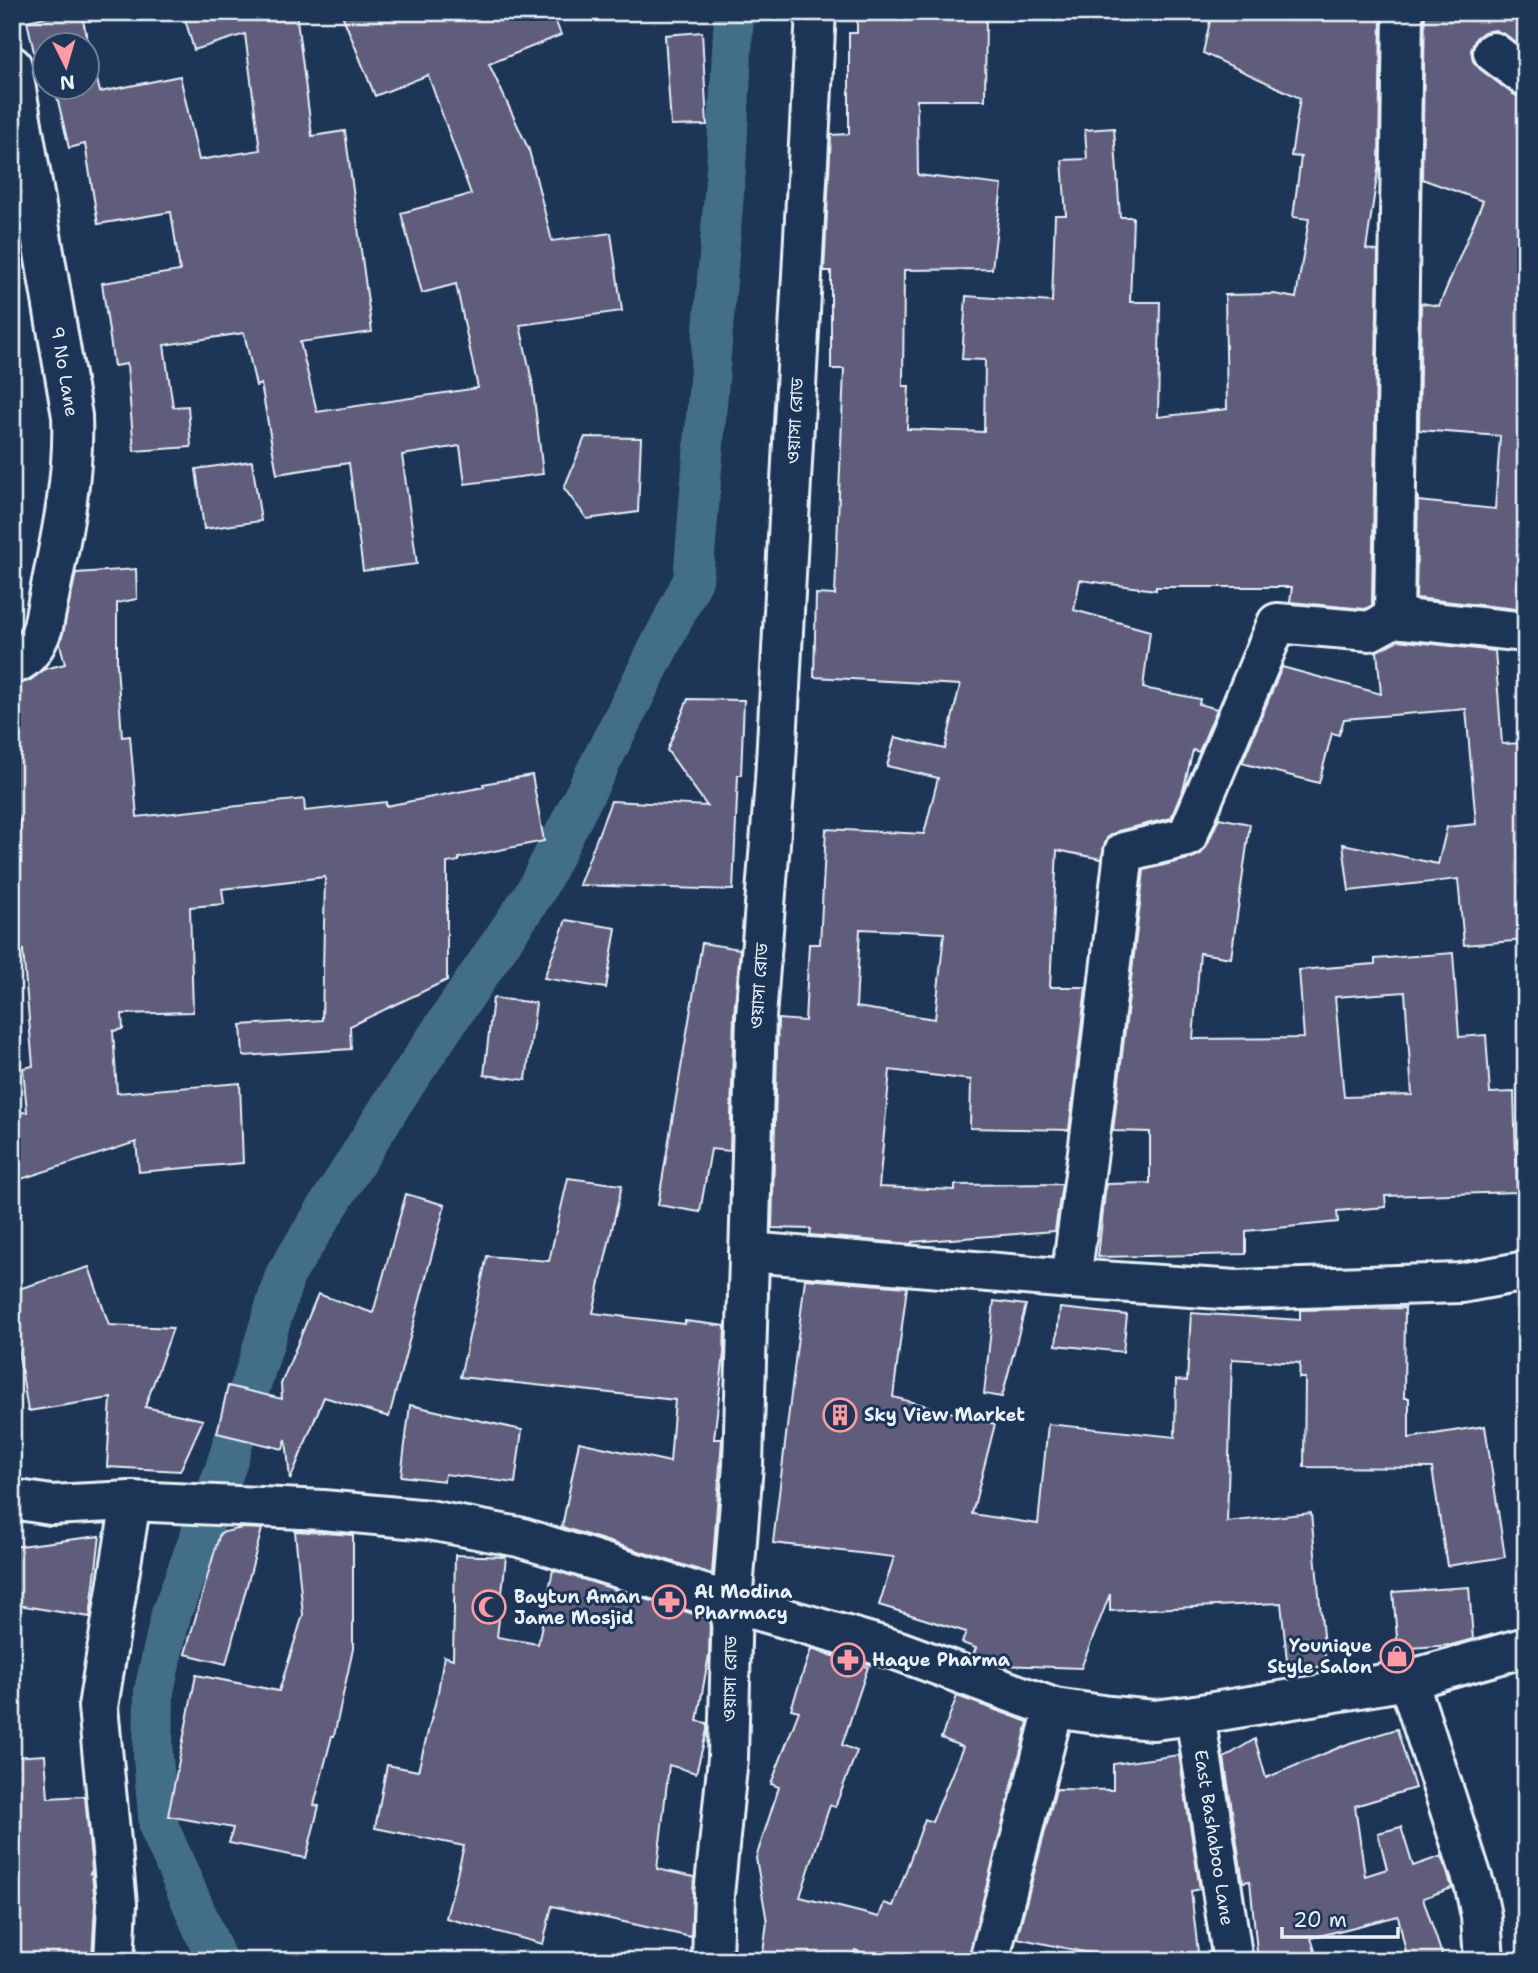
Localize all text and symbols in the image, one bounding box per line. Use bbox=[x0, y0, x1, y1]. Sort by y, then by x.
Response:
north arrow bbox=[32, 32, 102, 102]
text: N bbox=[59, 69, 76, 96]
street label: 9 No Lane bbox=[45, 325, 84, 419]
street label: ওয়াসা রোড bbox=[781, 377, 809, 465]
street label: ওয়াসা রোড bbox=[744, 942, 774, 1030]
building icon: Sky View Market bbox=[821, 1396, 859, 1434]
place label: Sky View Market bbox=[864, 1403, 1025, 1427]
place label: Al Modina Pharmacy bbox=[694, 1580, 793, 1625]
pharmacy icon: Al Modina Pharmacy bbox=[650, 1583, 688, 1621]
place label: Baytun Aman Jame Mosjid bbox=[514, 1585, 640, 1630]
mosque icon: Baytun Aman Jame Mosjid bbox=[470, 1588, 508, 1626]
place label: Younique Style Salon bbox=[1267, 1634, 1372, 1679]
street label: ওয়াসা রোড bbox=[717, 1635, 743, 1722]
shop icon: Younique Style Salon bbox=[1378, 1637, 1416, 1675]
pharmacy icon: Haque Pharma bbox=[829, 1641, 867, 1679]
place label: Haque Pharma bbox=[872, 1648, 1011, 1672]
street label: East Bashaboo Lane bbox=[1189, 1748, 1239, 1927]
scale bar bbox=[1282, 1896, 1398, 1940]
text: 20 m bbox=[1293, 1906, 1347, 1934]

